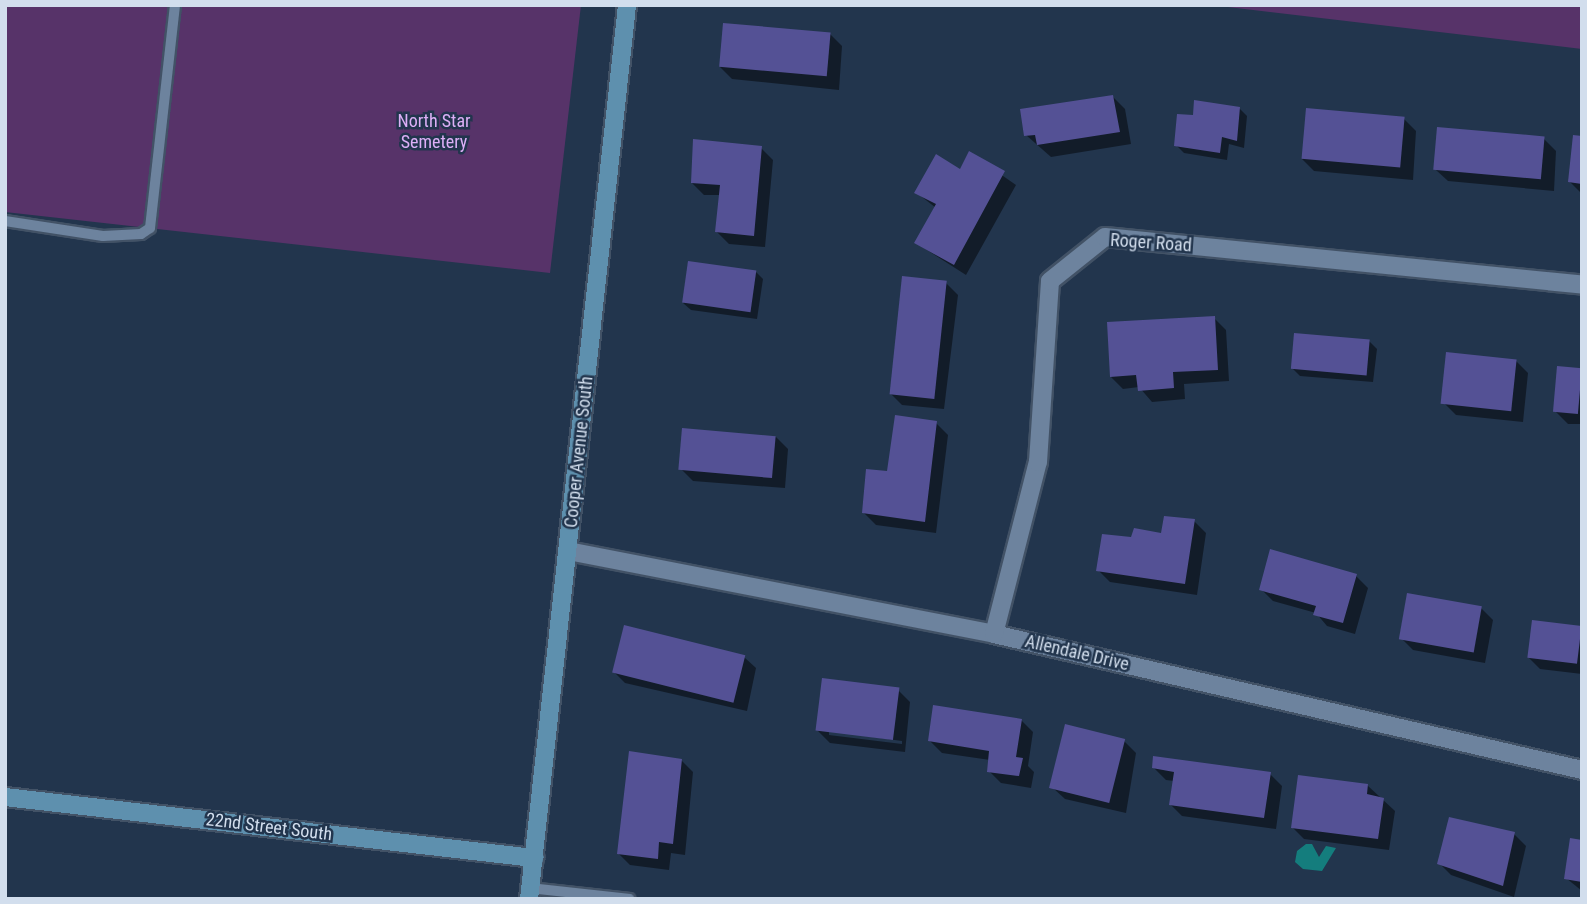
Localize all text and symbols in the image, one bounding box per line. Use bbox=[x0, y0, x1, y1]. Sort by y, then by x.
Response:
park label: North Star Semetery bbox=[397, 111, 471, 154]
street label: Roger Road bbox=[1110, 229, 1192, 257]
street label: Cooper Avenue South bbox=[560, 375, 598, 529]
street label: Allendale Drive bbox=[1023, 631, 1131, 675]
street label: 22nd Street South bbox=[205, 809, 333, 845]

